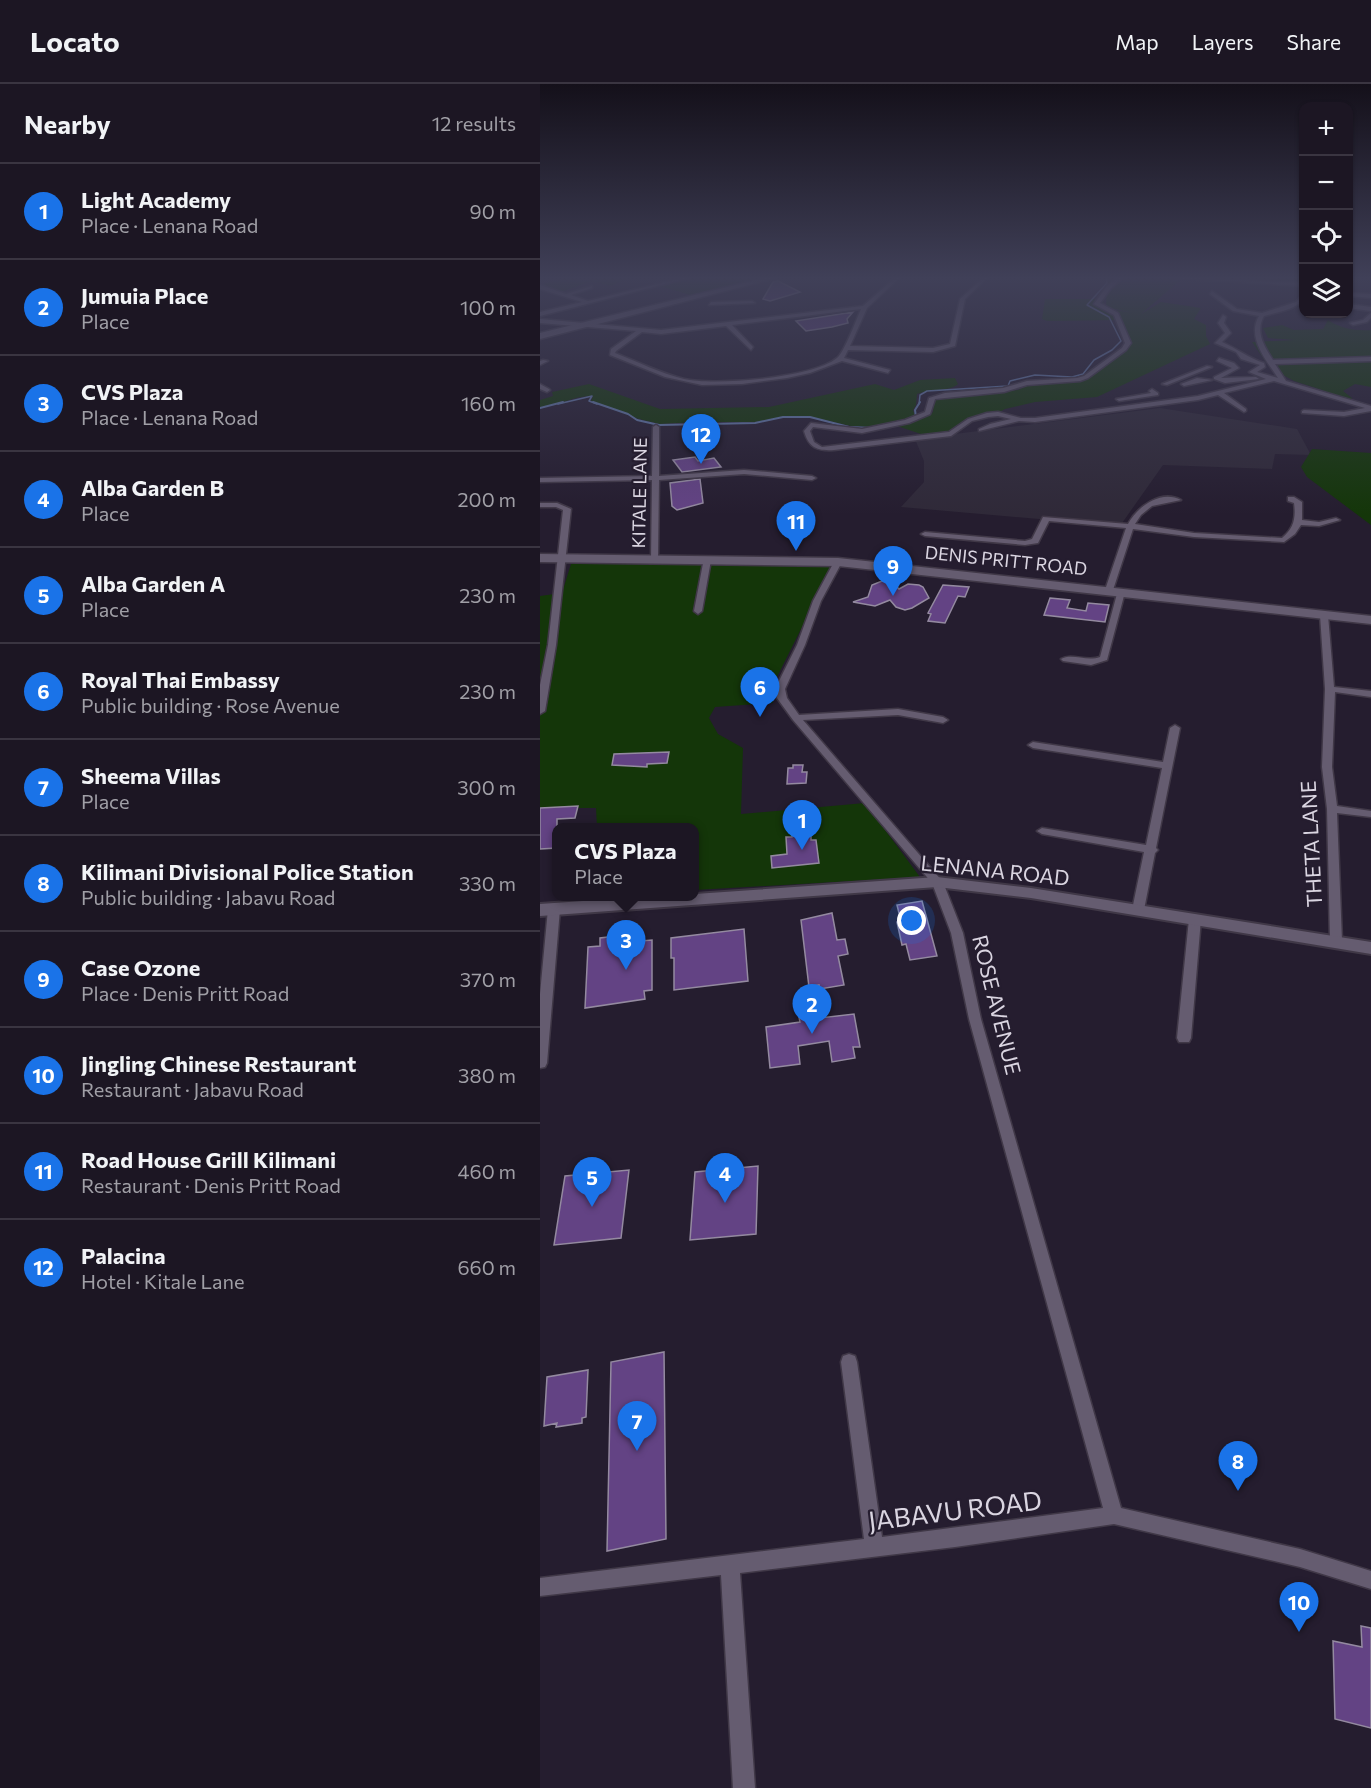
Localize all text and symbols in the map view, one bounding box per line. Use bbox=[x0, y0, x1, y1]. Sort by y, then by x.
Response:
text: Locato bbox=[30, 24, 120, 58]
text: Map bbox=[1115, 29, 1159, 54]
text: Layers bbox=[1192, 29, 1254, 54]
text: Share bbox=[1287, 29, 1341, 54]
map controls bbox=[1299, 102, 1353, 318]
button: + bbox=[1299, 102, 1353, 156]
text: Nearby bbox=[24, 108, 111, 139]
text: 12 results bbox=[432, 111, 516, 135]
button: − bbox=[1299, 156, 1353, 210]
text: Light Academy bbox=[81, 186, 231, 213]
text: 1 bbox=[39, 199, 48, 223]
text: 90 m bbox=[470, 199, 516, 223]
button: locate bbox=[1299, 210, 1353, 264]
text: Place · Lenana Road bbox=[81, 213, 258, 237]
button: layers bbox=[1299, 264, 1353, 318]
text: Jumuia Place bbox=[81, 282, 208, 309]
text: 2 bbox=[38, 295, 49, 319]
text: 100 m bbox=[460, 295, 516, 319]
text: Place bbox=[81, 309, 130, 333]
text: CVS Plaza bbox=[81, 378, 183, 405]
text: 3 bbox=[38, 391, 49, 415]
text: 160 m bbox=[461, 391, 516, 415]
text: Place · Lenana Road bbox=[81, 405, 258, 429]
pin: 12 bbox=[682, 414, 720, 464]
street label: KITALE LANE bbox=[627, 437, 651, 549]
text: Alba Garden B bbox=[81, 474, 224, 501]
text: 4 bbox=[37, 487, 50, 511]
text: 200 m bbox=[458, 487, 516, 511]
text: Place bbox=[81, 501, 130, 525]
pin: 11 bbox=[776, 502, 816, 551]
street label: DENIS PRITT ROAD bbox=[924, 541, 1088, 579]
pin: 9 bbox=[874, 546, 912, 596]
text: Alba Garden A bbox=[81, 570, 225, 597]
text: 5 bbox=[38, 583, 49, 607]
text: 230 m bbox=[459, 583, 516, 607]
text: Place bbox=[81, 597, 130, 621]
text: Royal Thai Embassy bbox=[81, 666, 280, 693]
pin: 6 bbox=[740, 668, 780, 717]
text: 6 bbox=[37, 679, 50, 703]
text: 230 m bbox=[459, 679, 516, 703]
text: Public building · Rose Avenue bbox=[81, 693, 340, 717]
text: Sheema Villas bbox=[81, 762, 221, 789]
text: 7 bbox=[38, 775, 49, 799]
text: 300 m bbox=[457, 775, 516, 799]
street label: THETA LANE bbox=[1295, 780, 1326, 908]
text: Place bbox=[81, 789, 130, 813]
pin: 1 bbox=[782, 800, 822, 850]
popup bbox=[552, 823, 699, 901]
text: CVS Plaza bbox=[574, 837, 677, 864]
street label: LENANA ROAD bbox=[920, 849, 1071, 890]
text: Kilimani Divisional Police Station bbox=[81, 858, 414, 885]
text: Place bbox=[574, 864, 623, 888]
text: 8 bbox=[37, 871, 50, 895]
text: 330 m bbox=[459, 871, 516, 895]
text: Public building · Jabavu Road bbox=[81, 885, 335, 909]
your location bbox=[897, 906, 926, 935]
pin: 3 bbox=[606, 920, 646, 970]
street label: ROSE AVENUE bbox=[968, 932, 1027, 1077]
text: Case Ozone bbox=[81, 954, 200, 981]
text: 9 bbox=[37, 967, 50, 991]
text: 370 m bbox=[460, 967, 516, 991]
text: Place · Denis Pritt Road bbox=[81, 981, 289, 1005]
pin: 2 bbox=[792, 984, 832, 1034]
text: Jingling Chinese Restaurant bbox=[81, 1050, 356, 1077]
text: 10 bbox=[32, 1063, 55, 1087]
text: 380 m bbox=[458, 1063, 516, 1087]
text: Restaurant · Jabavu Road bbox=[81, 1077, 304, 1101]
text: Road House Grill Kilimani bbox=[81, 1146, 336, 1173]
pin: 4 bbox=[706, 1154, 744, 1203]
pin: 5 bbox=[572, 1158, 612, 1207]
text: 11 bbox=[34, 1159, 53, 1183]
text: 460 m bbox=[458, 1159, 516, 1183]
text: Restaurant · Denis Pritt Road bbox=[81, 1173, 341, 1197]
text: Palacina bbox=[81, 1242, 166, 1269]
text: 12 bbox=[33, 1255, 54, 1279]
text: 660 m bbox=[457, 1255, 516, 1279]
text: Hotel · Kitale Lane bbox=[81, 1269, 244, 1293]
pin: 7 bbox=[618, 1402, 656, 1451]
pin: 8 bbox=[1218, 1442, 1258, 1491]
street label: JABAVU ROAD bbox=[866, 1483, 1043, 1536]
pin: 10 bbox=[1280, 1582, 1318, 1632]

